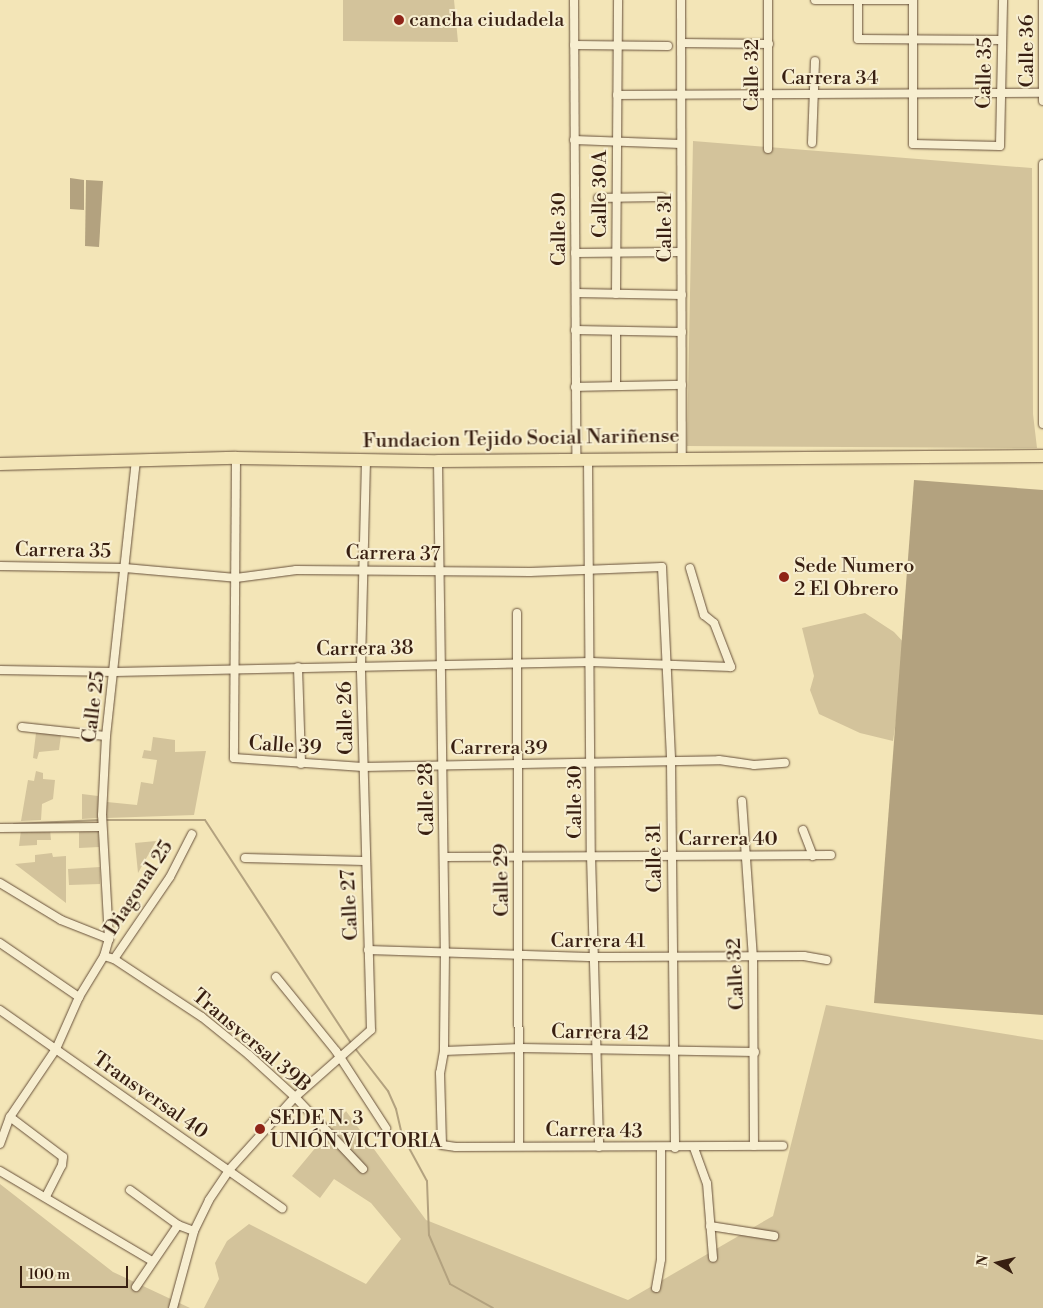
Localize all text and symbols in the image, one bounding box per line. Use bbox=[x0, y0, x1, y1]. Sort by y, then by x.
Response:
place label: cancha ciudadela bbox=[409, 8, 564, 32]
marker: cancha ciudadela bbox=[393, 14, 405, 26]
street label: Calle 36 bbox=[1015, 14, 1039, 88]
street label: Calle 35 bbox=[972, 37, 998, 109]
street label: Calle 32 bbox=[740, 39, 764, 111]
street label: Carrera 34 bbox=[781, 66, 879, 90]
street label: Calle 30A bbox=[588, 150, 612, 238]
street label: Calle 30 bbox=[547, 192, 571, 266]
street label: Calle 31 bbox=[653, 193, 677, 263]
street label: Fundacion Tejido Social Nariñense bbox=[362, 424, 680, 454]
street label: Carrera 35 bbox=[15, 538, 111, 564]
street label: Carrera 37 bbox=[345, 541, 441, 567]
place label: Sede Numero 2 El Obrero bbox=[794, 554, 914, 601]
marker: Sede Numero 2 El Obrero bbox=[778, 571, 790, 583]
street label: Carrera 38 bbox=[316, 636, 414, 662]
street label: Calle 25 bbox=[78, 670, 110, 744]
street label: Calle 26 bbox=[333, 681, 359, 755]
street label: Calle 39 bbox=[248, 731, 322, 761]
street label: Carrera 39 bbox=[450, 736, 548, 760]
street label: Calle 28 bbox=[414, 762, 440, 836]
street label: Calle 30 bbox=[563, 765, 587, 839]
street label: Calle 31 bbox=[642, 823, 668, 893]
street label: Carrera 40 bbox=[678, 827, 778, 851]
street label: Diagonal 25 bbox=[99, 836, 179, 940]
street label: Calle 29 bbox=[489, 843, 515, 917]
street label: Calle 27 bbox=[336, 869, 364, 941]
street label: Carrera 41 bbox=[551, 929, 645, 953]
street label: Calle 32 bbox=[722, 937, 750, 1011]
street label: Transversal 39B bbox=[187, 984, 315, 1098]
street label: Carrera 42 bbox=[551, 1020, 649, 1046]
street label: Transversal 40 bbox=[88, 1047, 212, 1145]
place label: SEDE N. 3 UNIÓN VICTORIA bbox=[270, 1106, 442, 1153]
street label: Carrera 43 bbox=[545, 1118, 643, 1144]
marker: SEDE N. 3 UNIÓN VICTORIA bbox=[254, 1123, 266, 1135]
north arrow bbox=[973, 1238, 1023, 1288]
text: N bbox=[973, 1254, 993, 1268]
scale bar bbox=[22, 1256, 130, 1288]
text: 100 m bbox=[28, 1265, 70, 1284]

